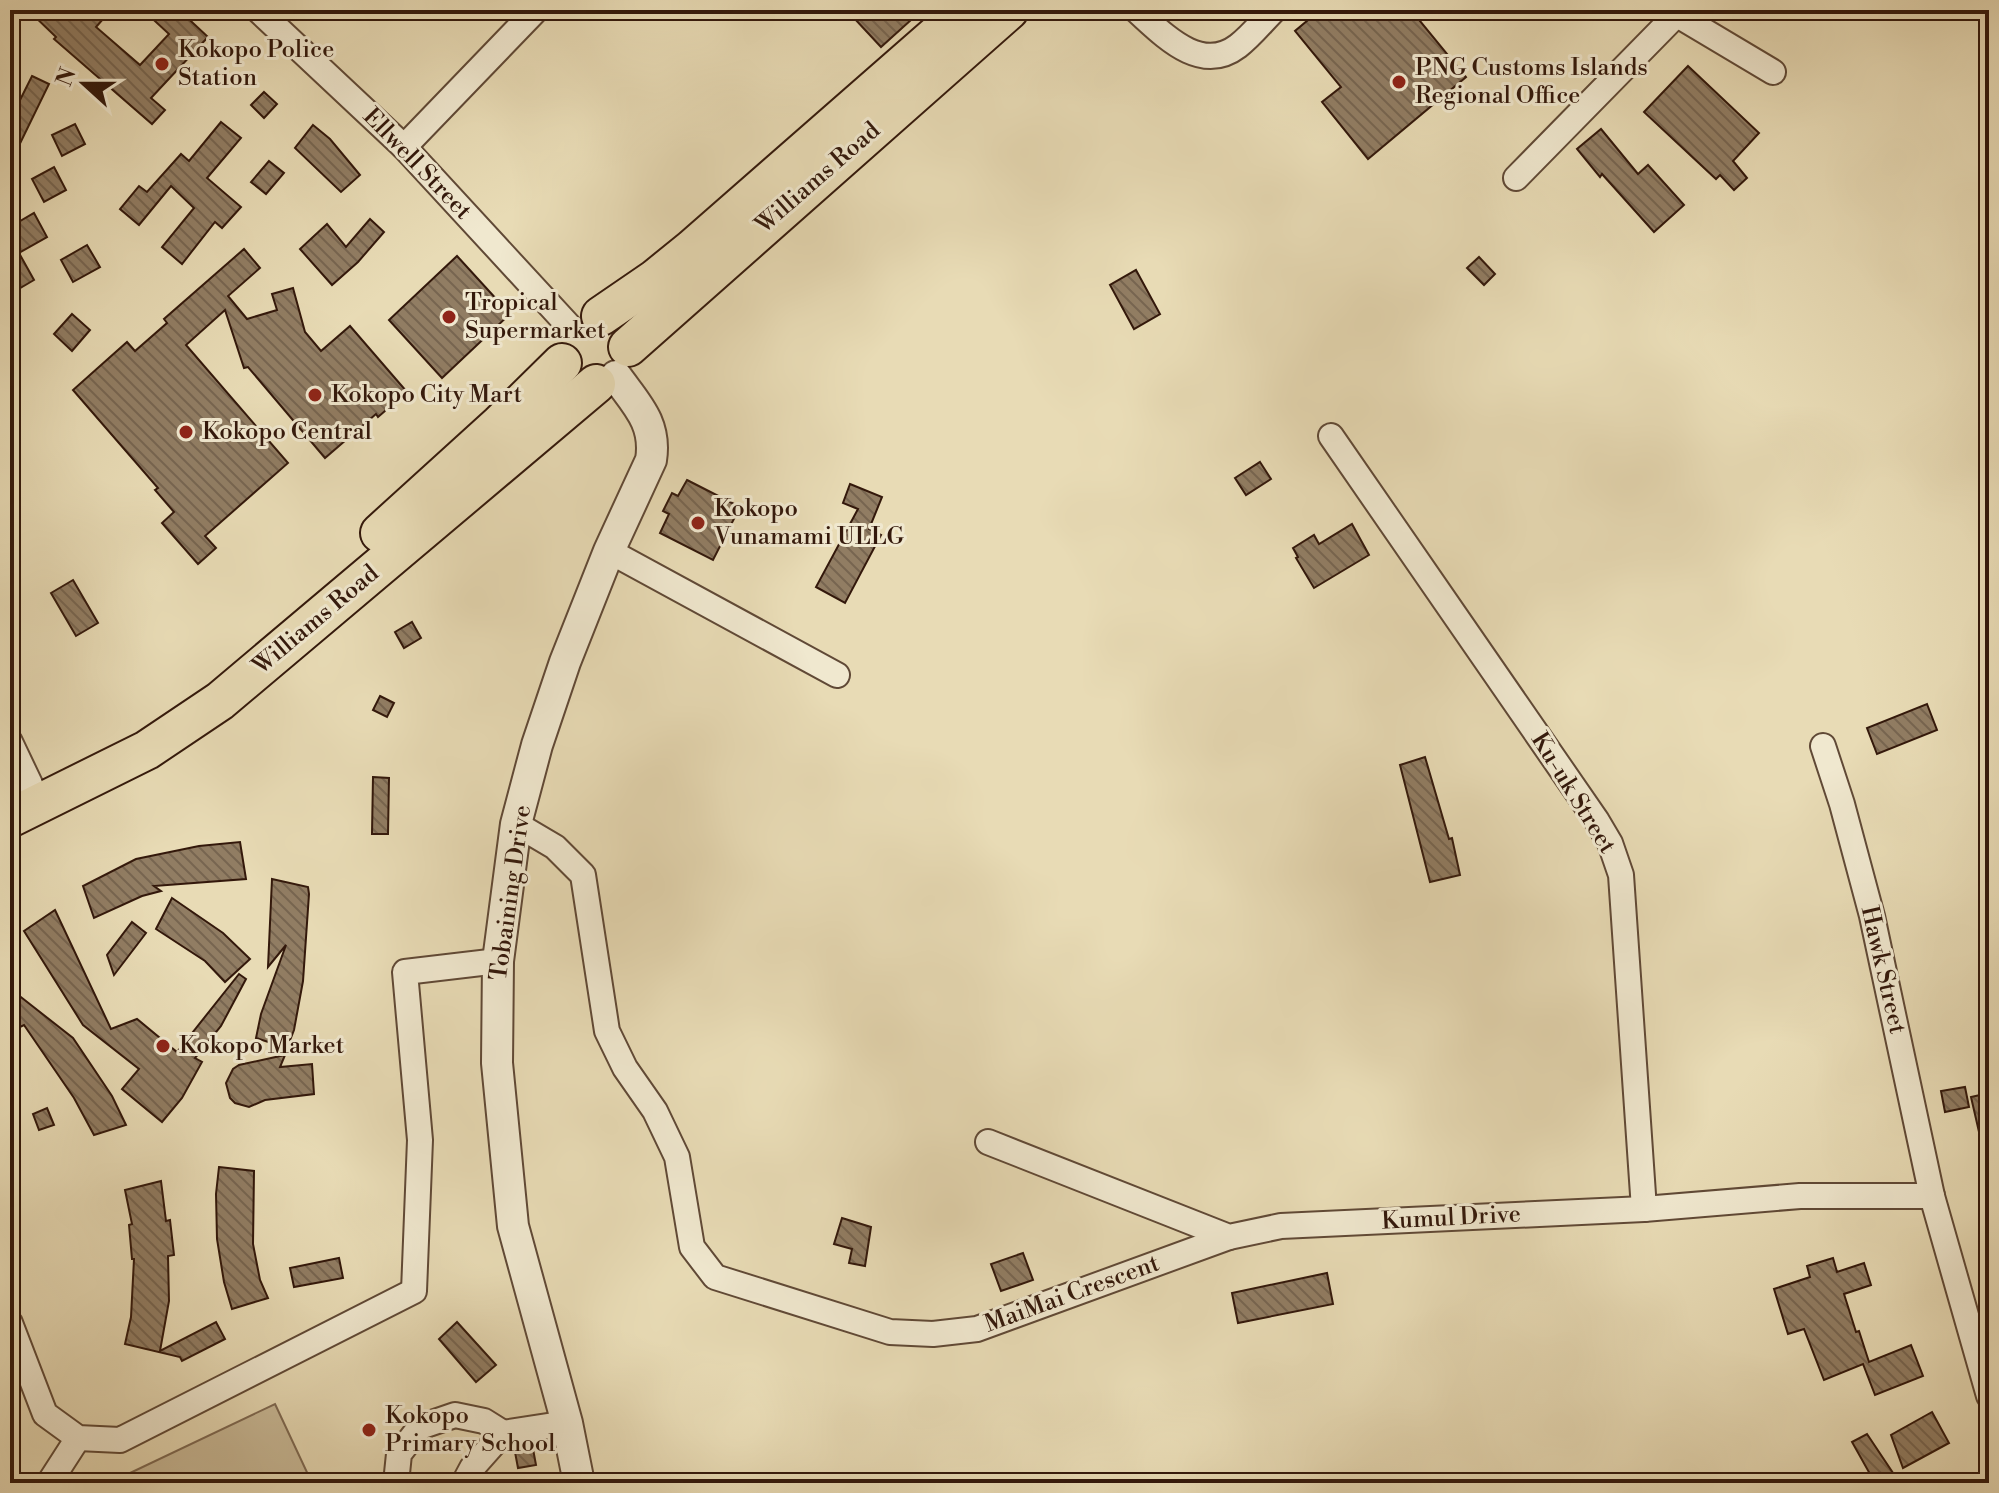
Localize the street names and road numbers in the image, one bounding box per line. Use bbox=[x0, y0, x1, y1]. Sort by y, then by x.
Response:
street label: Ellwell Street bbox=[356, 102, 478, 226]
street label: Williams Road bbox=[749, 116, 887, 241]
street label: Williams Road bbox=[246, 558, 385, 682]
street label: Ku-uk Street bbox=[1524, 727, 1622, 860]
street label: Tobaining Drive bbox=[484, 803, 538, 983]
street label: Hawk Street bbox=[1854, 903, 1912, 1037]
street label: Kumul Drive bbox=[1381, 1199, 1521, 1237]
street label: MaiMai Crescent bbox=[980, 1248, 1164, 1340]

